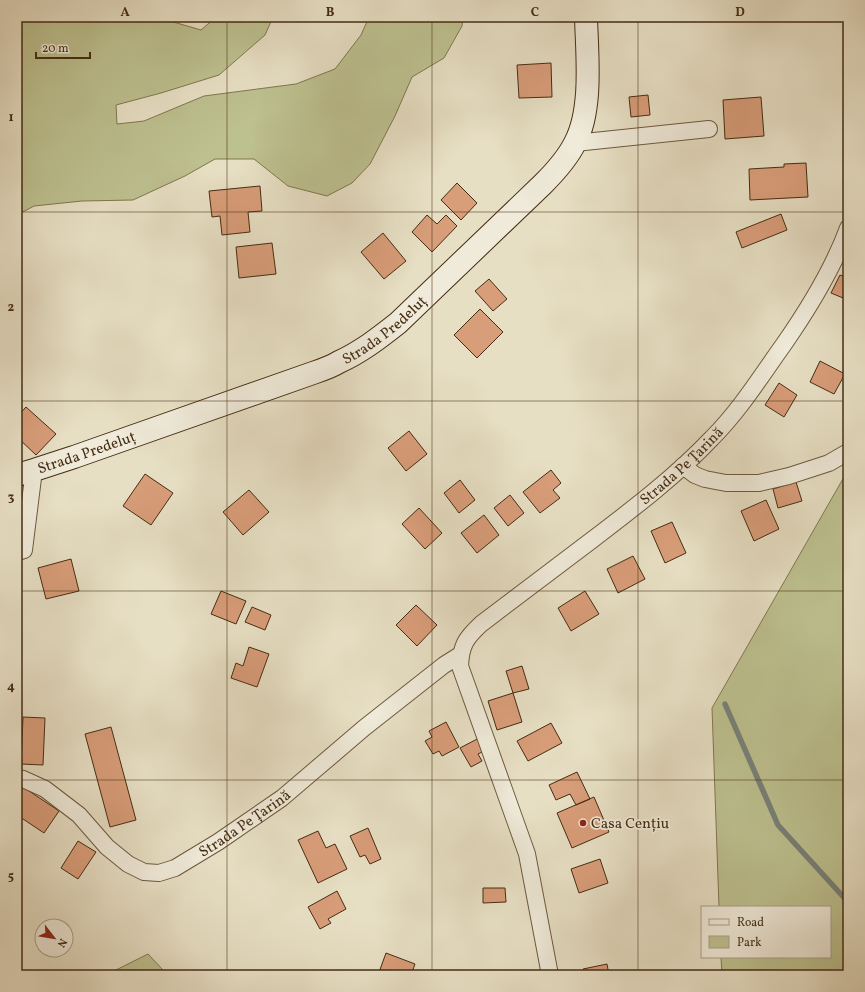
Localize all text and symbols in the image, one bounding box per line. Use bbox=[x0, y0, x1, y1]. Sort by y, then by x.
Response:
text: A bbox=[120, 4, 130, 22]
text: B bbox=[326, 4, 335, 22]
text: C bbox=[531, 4, 539, 22]
text: D bbox=[735, 4, 745, 22]
scale bar bbox=[36, 34, 90, 60]
text: 20 m bbox=[42, 41, 69, 57]
text: 1 bbox=[8, 109, 14, 127]
street label: Strada Predeluț bbox=[339, 292, 432, 371]
text: 2 bbox=[8, 299, 15, 317]
street label: Strada Pe Țarină bbox=[636, 423, 729, 511]
street label: Strada Predeluț bbox=[35, 427, 139, 480]
text: 3 bbox=[8, 489, 15, 507]
text: 4 bbox=[7, 678, 15, 696]
street label: Strada Pe Țarină bbox=[195, 786, 296, 863]
place label: Casa Cențiu bbox=[591, 814, 669, 835]
marker: Casa Cențiu bbox=[578, 818, 588, 828]
text: 5 bbox=[8, 868, 14, 886]
legend bbox=[701, 906, 831, 958]
text: Road bbox=[737, 915, 764, 931]
north arrow bbox=[34, 918, 74, 958]
text: N bbox=[53, 935, 70, 950]
text: Park bbox=[737, 935, 762, 951]

